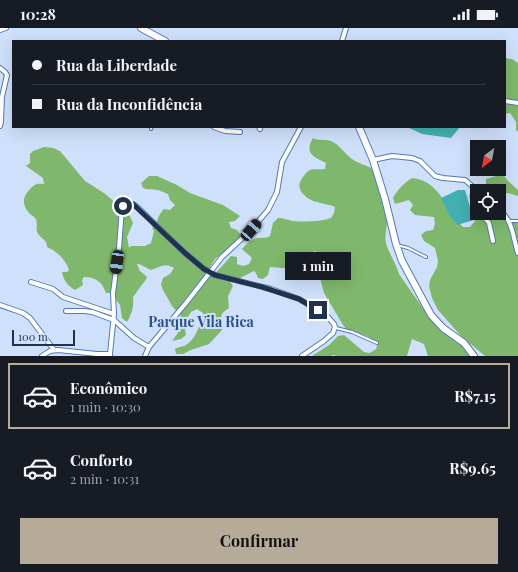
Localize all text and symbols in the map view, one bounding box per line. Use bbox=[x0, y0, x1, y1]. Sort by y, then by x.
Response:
text: 10:28 bbox=[20, 4, 56, 24]
text: Rua da Liberdade bbox=[56, 55, 177, 75]
text: Rua da Inconfidência bbox=[56, 94, 202, 114]
north arrow bbox=[470, 140, 506, 176]
map controls bbox=[470, 140, 506, 220]
button: locate bbox=[470, 184, 506, 220]
route start bbox=[114, 197, 132, 215]
car bbox=[239, 217, 263, 243]
car bbox=[109, 249, 125, 275]
callout: 1 min bbox=[285, 252, 351, 280]
text: 1 min bbox=[302, 257, 334, 274]
route end bbox=[309, 301, 327, 319]
district label: Parque Vila Rica bbox=[148, 312, 254, 331]
scale bar bbox=[12, 328, 75, 347]
text: 100 m bbox=[18, 329, 48, 344]
icon: car bbox=[22, 378, 58, 414]
text: Econômico bbox=[70, 378, 147, 398]
text: R$7.15 bbox=[454, 386, 496, 406]
text: 1 min · 10:30 bbox=[70, 398, 141, 415]
icon: car bbox=[22, 450, 58, 486]
text: Conforto bbox=[70, 450, 132, 470]
text: R$9.65 bbox=[449, 458, 496, 478]
text: 2 min · 10:31 bbox=[70, 470, 139, 487]
button: Confirmar bbox=[20, 518, 498, 564]

